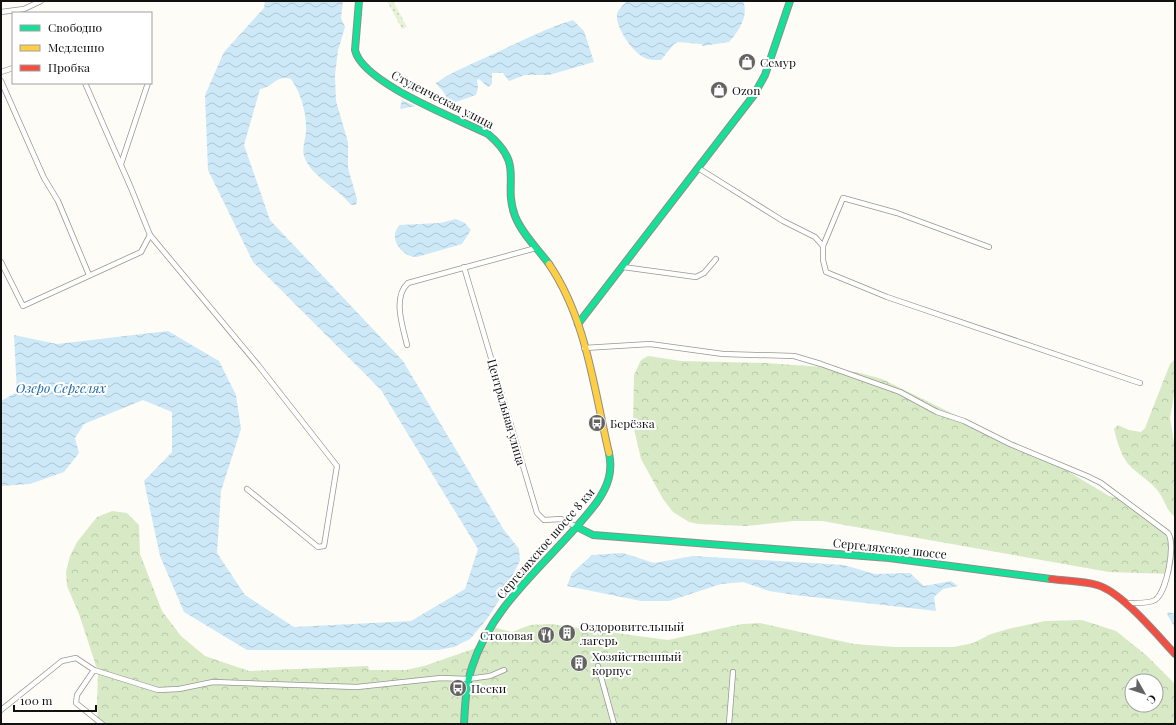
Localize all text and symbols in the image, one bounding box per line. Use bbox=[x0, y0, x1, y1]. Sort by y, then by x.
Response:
legend bbox=[12, 12, 152, 84]
text: Свободно bbox=[48, 19, 103, 35]
text: Медленно bbox=[48, 39, 105, 55]
shop icon: Семур bbox=[737, 52, 757, 72]
place label: Семур bbox=[760, 54, 796, 70]
text: Пробка bbox=[48, 59, 90, 75]
street label: Студенческая улица bbox=[389, 66, 497, 132]
shop icon: Ozon bbox=[709, 80, 729, 100]
place label: Ozon bbox=[732, 82, 760, 98]
street label: Центральная улица bbox=[484, 357, 530, 467]
water label: Озеро Сергелях bbox=[16, 379, 106, 396]
bus stop icon: Берёзка bbox=[587, 413, 607, 433]
place label: Берёзка bbox=[610, 415, 655, 431]
street label: Сергеляхское шоссе 8 км bbox=[492, 484, 598, 602]
street label: Сергеляхское шоссе bbox=[832, 534, 948, 562]
place label: Оздоровительный лагерь bbox=[580, 618, 685, 648]
building icon: Оздоровительный лагерь bbox=[557, 623, 577, 643]
restaurant icon: Столовая bbox=[536, 625, 556, 645]
place label: Столовая bbox=[480, 627, 534, 643]
place label: Хозяйственный корпус bbox=[592, 648, 682, 678]
building icon: Хозяйственный корпус bbox=[569, 653, 589, 673]
north arrow bbox=[1124, 673, 1164, 713]
bus stop icon: Пески bbox=[448, 678, 468, 698]
place label: Пески bbox=[471, 680, 507, 696]
scale bar bbox=[14, 687, 96, 713]
text: 100 m bbox=[20, 692, 53, 708]
text: С bbox=[1144, 692, 1160, 708]

